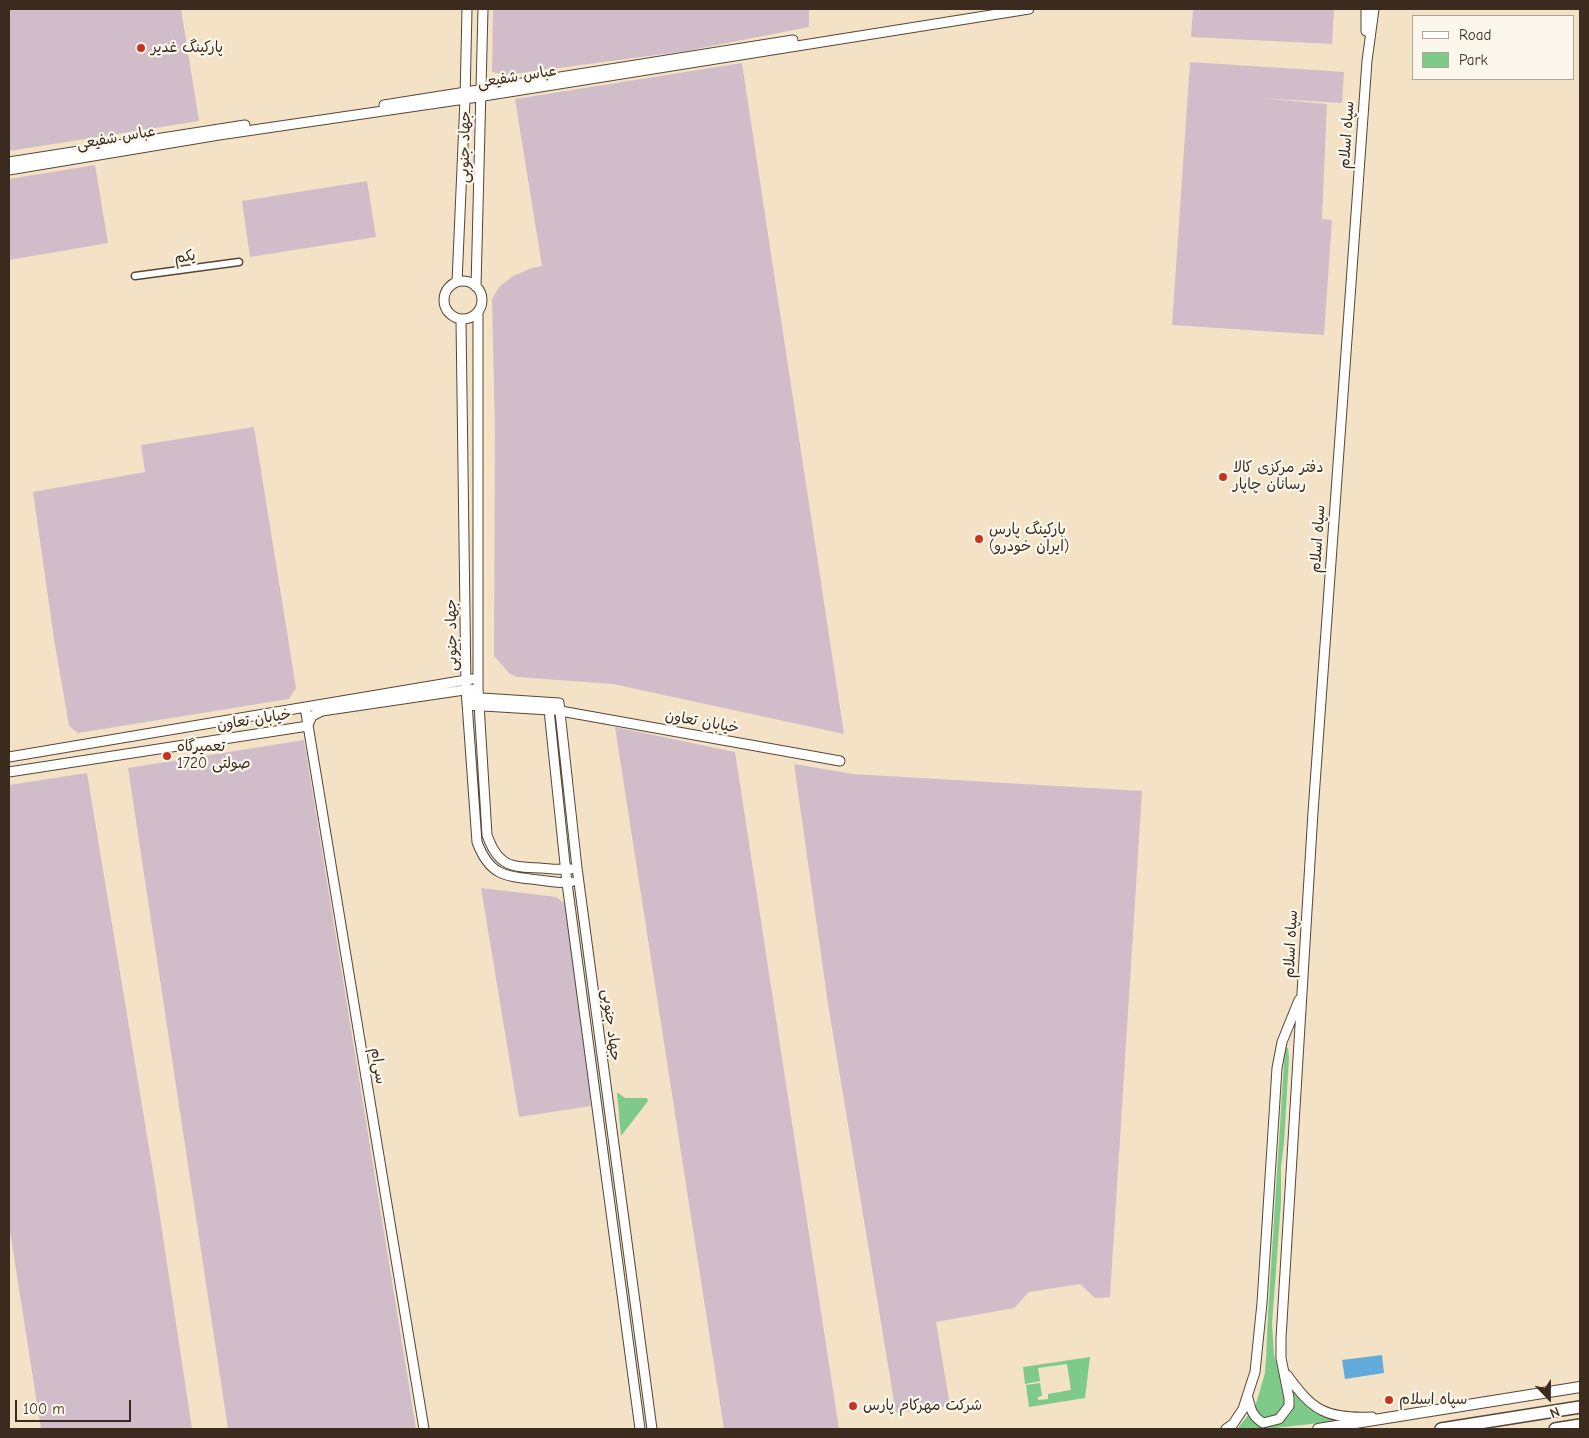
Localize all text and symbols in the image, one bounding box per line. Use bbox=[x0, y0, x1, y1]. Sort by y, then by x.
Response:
legend bbox=[1412, 15, 1574, 80]
text: Road bbox=[1459, 26, 1491, 44]
place label: پارکینگ غدیر bbox=[151, 39, 223, 57]
marker: پارکینگ غدیر bbox=[135, 42, 147, 54]
text: Park bbox=[1459, 51, 1488, 69]
street label: عباس شفیعی bbox=[476, 62, 558, 92]
street label: سپاه اسلام bbox=[1336, 100, 1358, 170]
street label: جهاد جنوبی bbox=[455, 111, 475, 183]
street label: عباس شفیعی bbox=[75, 122, 157, 154]
street label: یکم bbox=[173, 247, 197, 267]
place label: دفتر مرکزی کالا رسانان چاپار bbox=[1233, 459, 1323, 494]
marker: دفتر مرکزی کالا رسانان چاپار bbox=[1217, 471, 1229, 483]
street label: سپاه اسلام bbox=[1307, 504, 1329, 574]
place label: پارکینگ پارس (ایران خودرو) bbox=[989, 521, 1069, 556]
marker: پارکینگ پارس (ایران خودرو) bbox=[973, 533, 985, 545]
street label: جهاد جنوبی bbox=[442, 599, 462, 671]
street label: خیابان تعاون bbox=[216, 705, 292, 735]
street label: خیابان تعاون bbox=[664, 707, 740, 737]
place label: تعمیرگاه 1720 صولتی bbox=[177, 738, 251, 773]
marker: تعمیرگاه 1720 صولتی bbox=[161, 750, 173, 762]
street label: سپاه اسلام bbox=[1280, 909, 1302, 979]
street label: جهاد جنوبی bbox=[598, 988, 624, 1062]
street label: سی‌ام bbox=[366, 1047, 390, 1085]
north arrow bbox=[1524, 1373, 1574, 1423]
scale bar bbox=[18, 1390, 134, 1422]
place label: سپاه اسلام bbox=[1399, 1391, 1467, 1409]
marker: سپاه اسلام bbox=[1383, 1394, 1395, 1406]
place label: شرکت مهرکام پارس bbox=[863, 1397, 982, 1415]
text: 100 m bbox=[23, 1400, 65, 1418]
marker: شرکت مهرکام پارس bbox=[847, 1400, 859, 1412]
text: N bbox=[1547, 1403, 1562, 1422]

